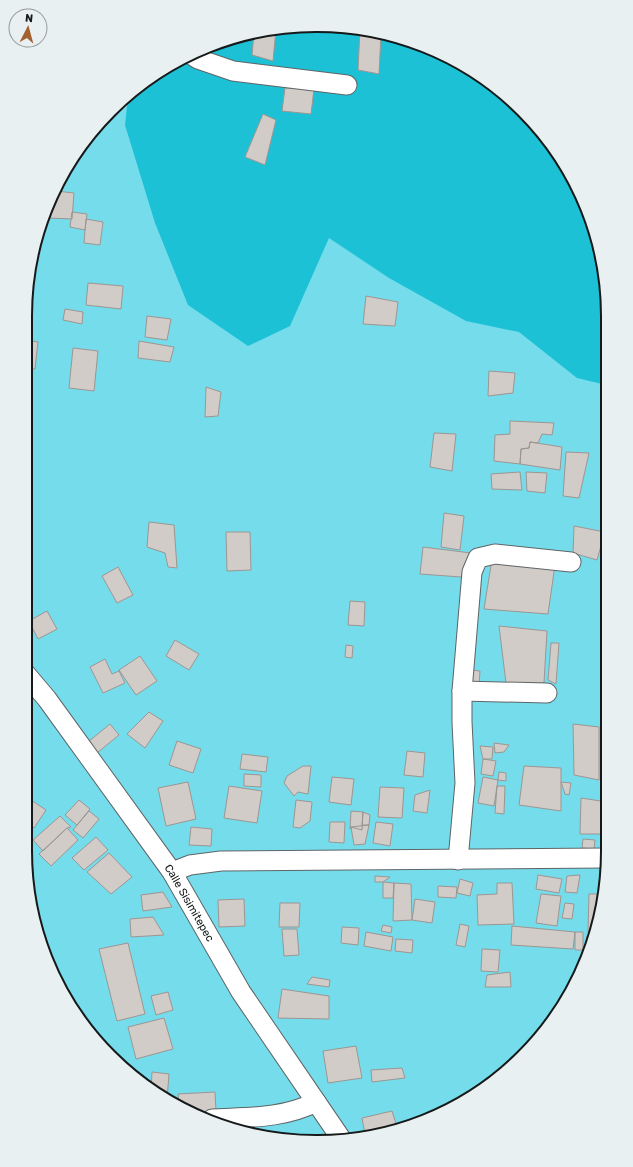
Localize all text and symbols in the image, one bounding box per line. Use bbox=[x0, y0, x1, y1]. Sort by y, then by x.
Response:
north arrow bbox=[8, 8, 48, 48]
text: N bbox=[24, 12, 34, 25]
street label: Calle Sisimitepec bbox=[162, 862, 217, 944]

